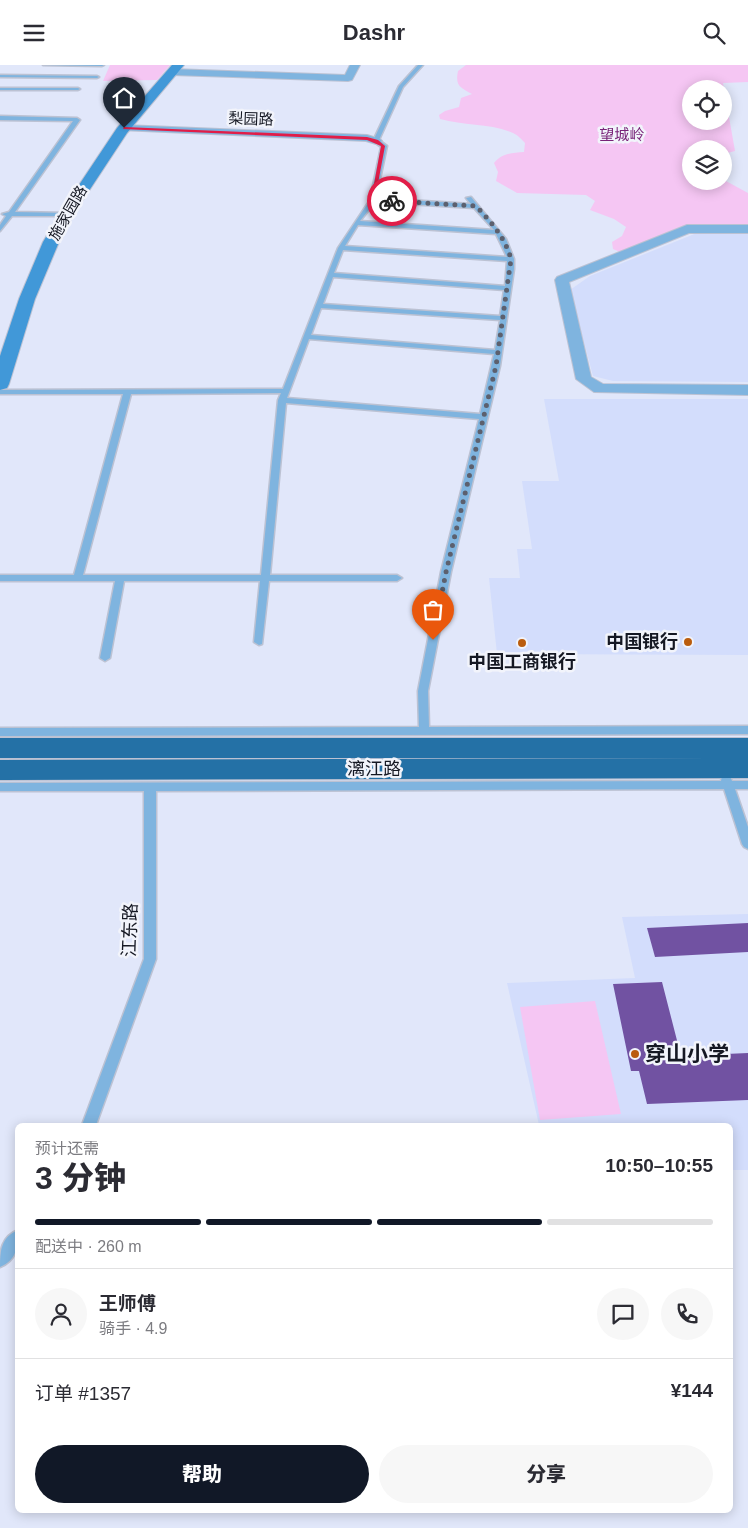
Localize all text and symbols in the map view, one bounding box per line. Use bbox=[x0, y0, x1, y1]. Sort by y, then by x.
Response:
icon: menu bbox=[20, 19, 48, 47]
icon: search bbox=[700, 19, 728, 47]
text: Dashr bbox=[343, 20, 405, 45]
pin bbox=[103, 77, 145, 128]
map controls bbox=[682, 80, 732, 190]
button: locate bbox=[682, 80, 732, 130]
icon: home bbox=[110, 84, 138, 112]
street label: 梨园路 bbox=[228, 109, 274, 128]
park label: 望城岭 bbox=[599, 126, 645, 143]
button: layers bbox=[682, 140, 732, 190]
courier bbox=[367, 176, 417, 226]
street label: 施家园路 bbox=[45, 183, 90, 243]
icon: bike bbox=[378, 187, 406, 215]
pin bbox=[412, 589, 454, 640]
icon: bag bbox=[419, 596, 447, 624]
place label: 中国银行 bbox=[606, 631, 678, 652]
marker: 中国银行 bbox=[682, 636, 694, 648]
marker: 中国工商银行 bbox=[516, 637, 528, 649]
place label: 中国工商银行 bbox=[468, 651, 576, 672]
street label: 漓江路 bbox=[347, 759, 401, 779]
street label: 江东路 bbox=[119, 903, 141, 957]
place label: 穿山小学 bbox=[645, 1042, 729, 1065]
marker: 穿山小学 bbox=[629, 1048, 641, 1060]
text: 预计还需 bbox=[35, 1140, 99, 1157]
text: 10:50–10:55 bbox=[605, 1155, 713, 1176]
text: 3 分钟 bbox=[35, 1160, 126, 1196]
text: 配送中 · 260 m bbox=[35, 1238, 142, 1255]
button: person bbox=[35, 1288, 87, 1340]
button: chat bbox=[597, 1288, 649, 1340]
button: phone bbox=[661, 1288, 713, 1340]
text: 王师傅 bbox=[99, 1293, 156, 1314]
text: 骑手 · 4.9 bbox=[99, 1320, 167, 1337]
text: ¥144 bbox=[671, 1380, 713, 1401]
text: 订单 #1357 bbox=[35, 1383, 131, 1404]
button: 帮助 bbox=[35, 1445, 369, 1503]
button: 分享 bbox=[379, 1445, 713, 1503]

